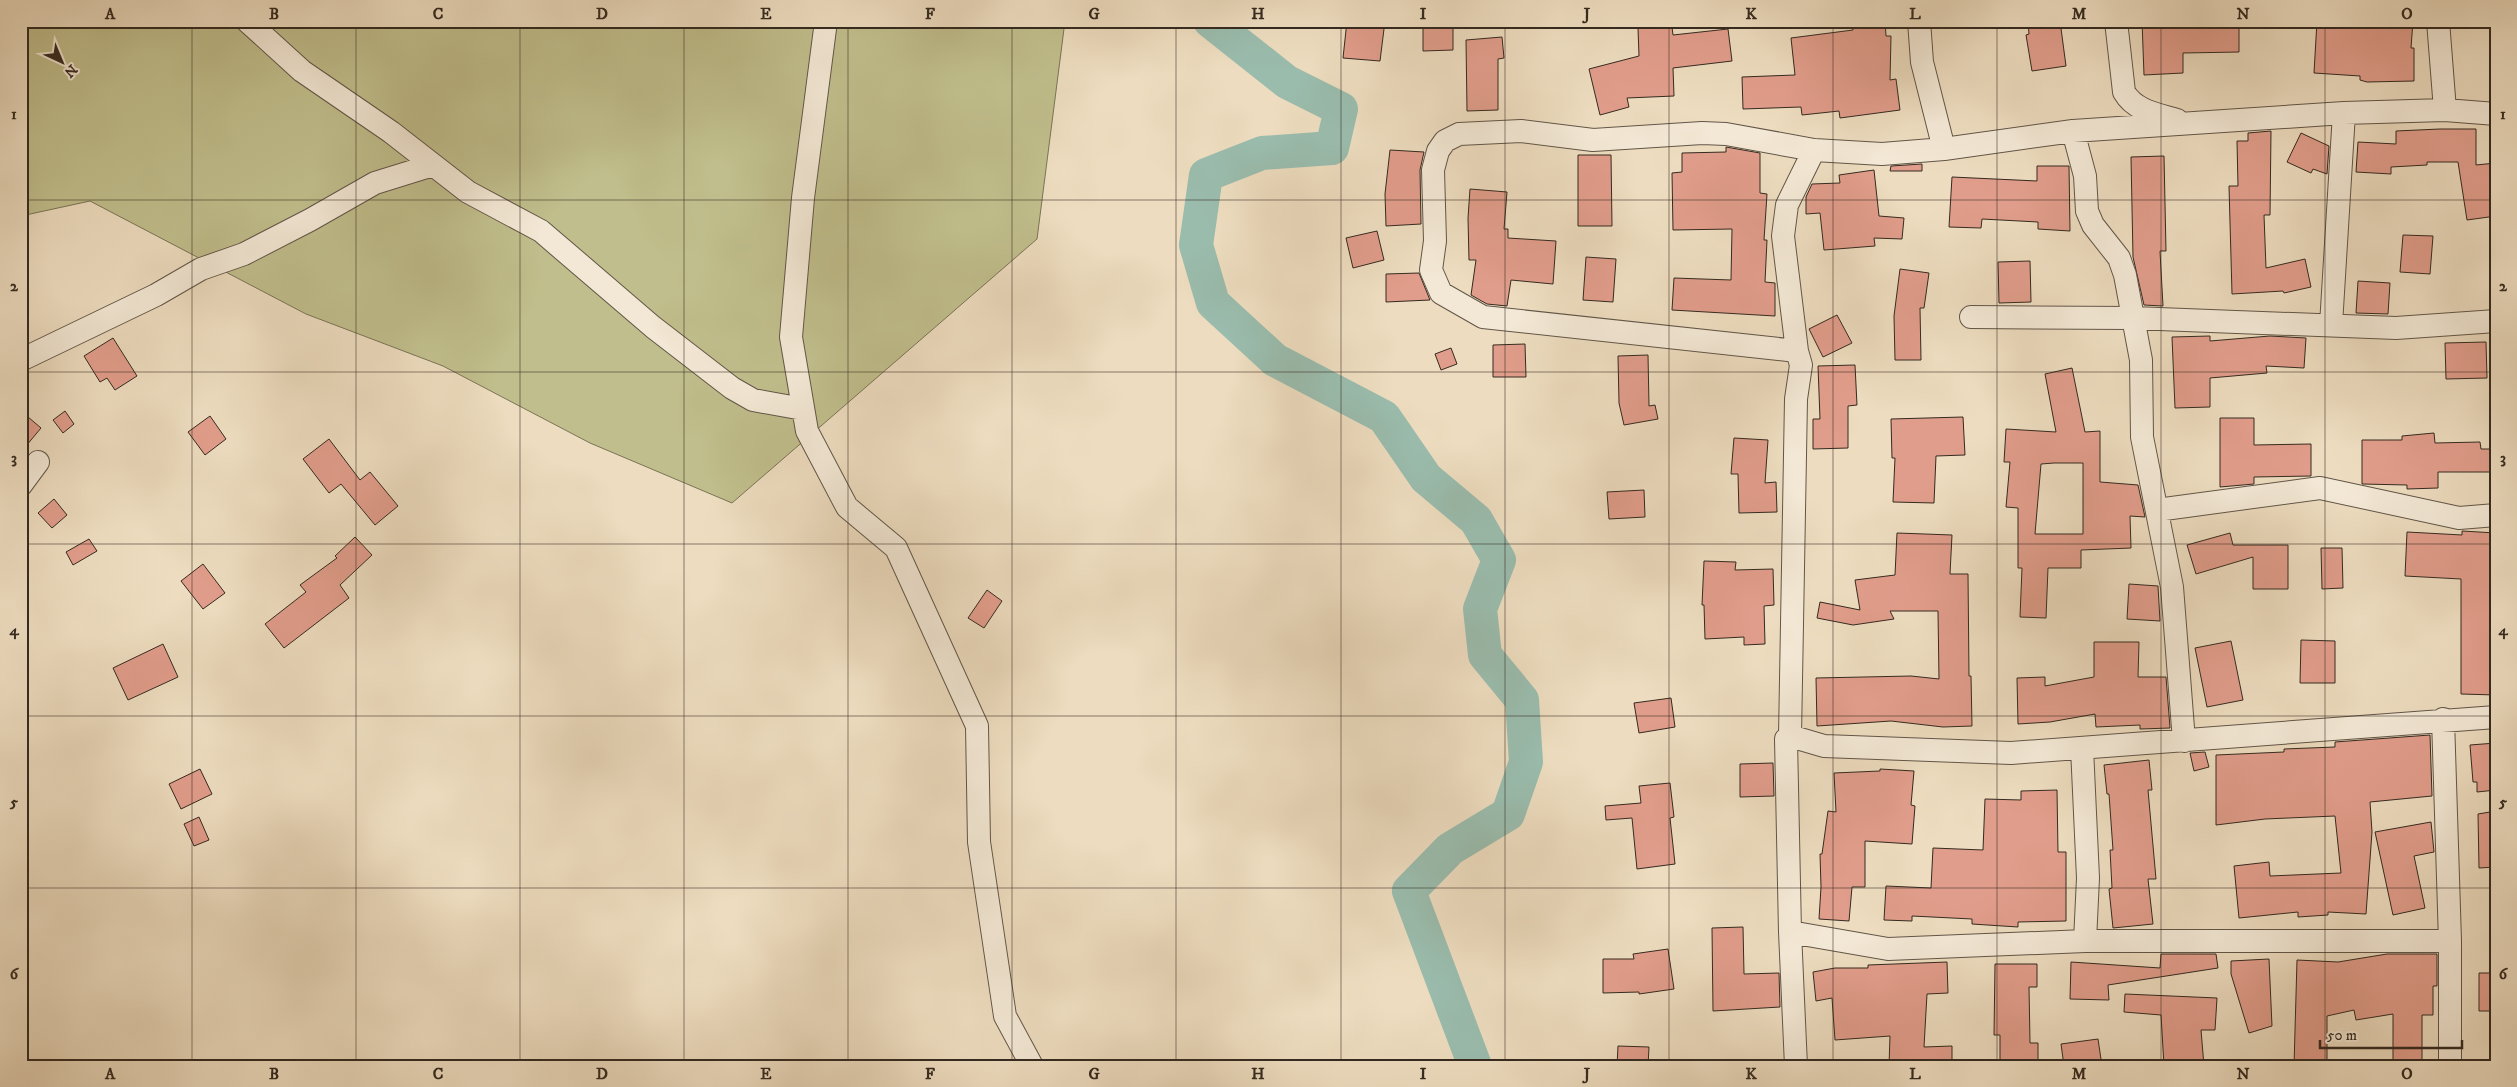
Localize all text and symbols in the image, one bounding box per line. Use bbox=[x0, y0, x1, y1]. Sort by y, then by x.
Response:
text: A bbox=[104, 4, 116, 24]
text: B bbox=[269, 4, 279, 24]
text: C bbox=[433, 4, 443, 24]
text: D bbox=[596, 4, 608, 24]
text: E bbox=[760, 4, 772, 24]
text: F bbox=[925, 4, 935, 24]
text: G bbox=[1088, 4, 1100, 24]
text: H bbox=[1251, 4, 1265, 24]
text: I bbox=[1420, 4, 1427, 24]
text: J bbox=[1582, 4, 1591, 24]
text: K bbox=[1745, 4, 1757, 24]
text: L bbox=[1909, 4, 1921, 24]
text: M bbox=[2072, 4, 2087, 24]
text: N bbox=[2236, 4, 2250, 24]
text: O bbox=[2401, 4, 2413, 24]
north arrow bbox=[38, 38, 88, 88]
text: N bbox=[60, 60, 81, 81]
text: 1 bbox=[11, 104, 17, 124]
text: 1 bbox=[2500, 104, 2506, 124]
text: 2 bbox=[10, 276, 19, 296]
text: 2 bbox=[2499, 276, 2508, 296]
text: 3 bbox=[11, 448, 17, 468]
text: 3 bbox=[2500, 448, 2506, 468]
text: 4 bbox=[8, 620, 19, 640]
text: 4 bbox=[2497, 620, 2508, 640]
text: 5 bbox=[9, 792, 18, 812]
text: 5 bbox=[2498, 792, 2507, 812]
text: 6 bbox=[10, 964, 20, 984]
text: 6 bbox=[2499, 964, 2509, 984]
scale bar bbox=[2320, 1017, 2462, 1049]
text: 50 m bbox=[2327, 1026, 2357, 1045]
text: A bbox=[104, 1064, 116, 1084]
text: B bbox=[269, 1064, 279, 1084]
text: C bbox=[433, 1064, 443, 1084]
text: D bbox=[596, 1064, 608, 1084]
text: E bbox=[760, 1064, 772, 1084]
text: F bbox=[925, 1064, 935, 1084]
text: G bbox=[1088, 1064, 1100, 1084]
text: H bbox=[1251, 1064, 1265, 1084]
text: I bbox=[1420, 1064, 1427, 1084]
text: J bbox=[1582, 1064, 1591, 1084]
text: K bbox=[1745, 1064, 1757, 1084]
text: L bbox=[1909, 1064, 1921, 1084]
text: M bbox=[2072, 1064, 2087, 1084]
text: N bbox=[2236, 1064, 2250, 1084]
text: O bbox=[2401, 1064, 2413, 1084]

